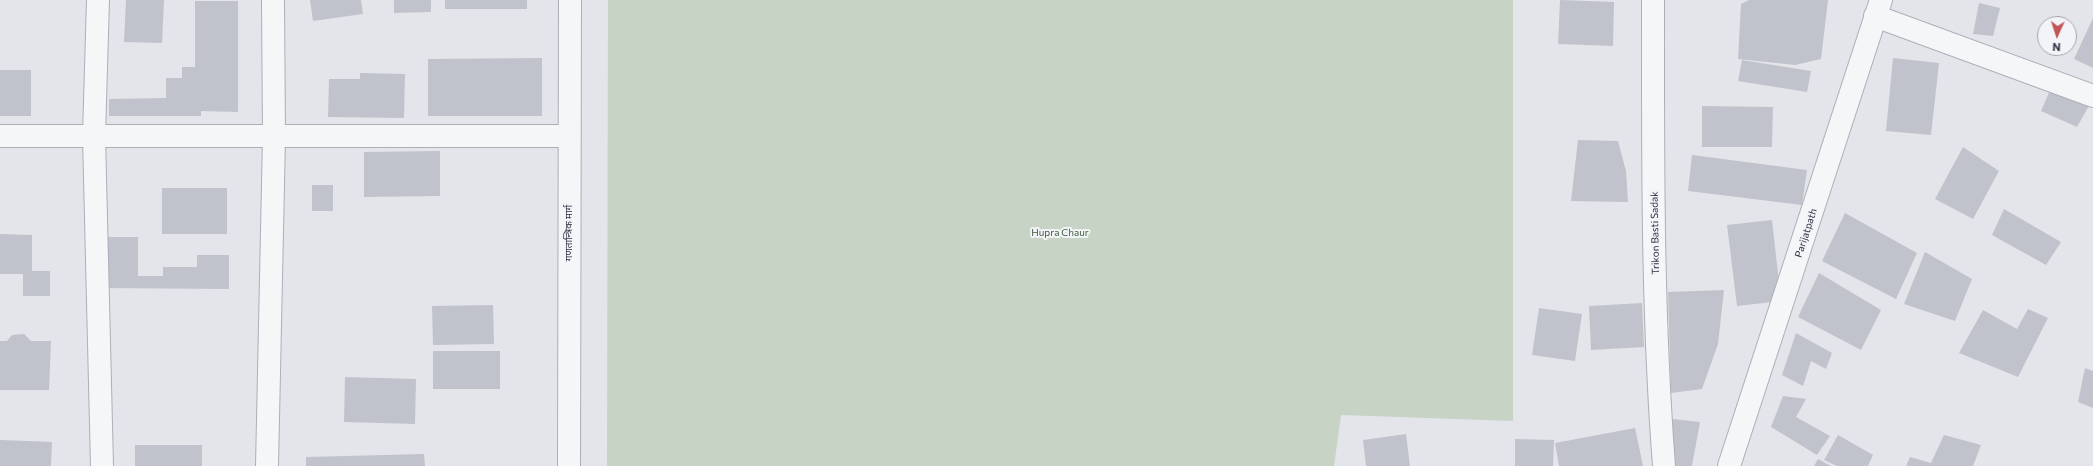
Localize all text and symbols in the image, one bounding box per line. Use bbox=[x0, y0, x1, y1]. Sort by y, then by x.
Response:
north arrow bbox=[2037, 16, 2077, 56]
text: N bbox=[2052, 41, 2061, 54]
street label: Trikon Basti Sadak bbox=[1648, 191, 1662, 275]
street label: गणतान्त्रिक मार्ग bbox=[563, 205, 575, 261]
street label: Parijatpath bbox=[1792, 207, 1820, 259]
park label: Hupra Chaur bbox=[1031, 227, 1089, 239]

